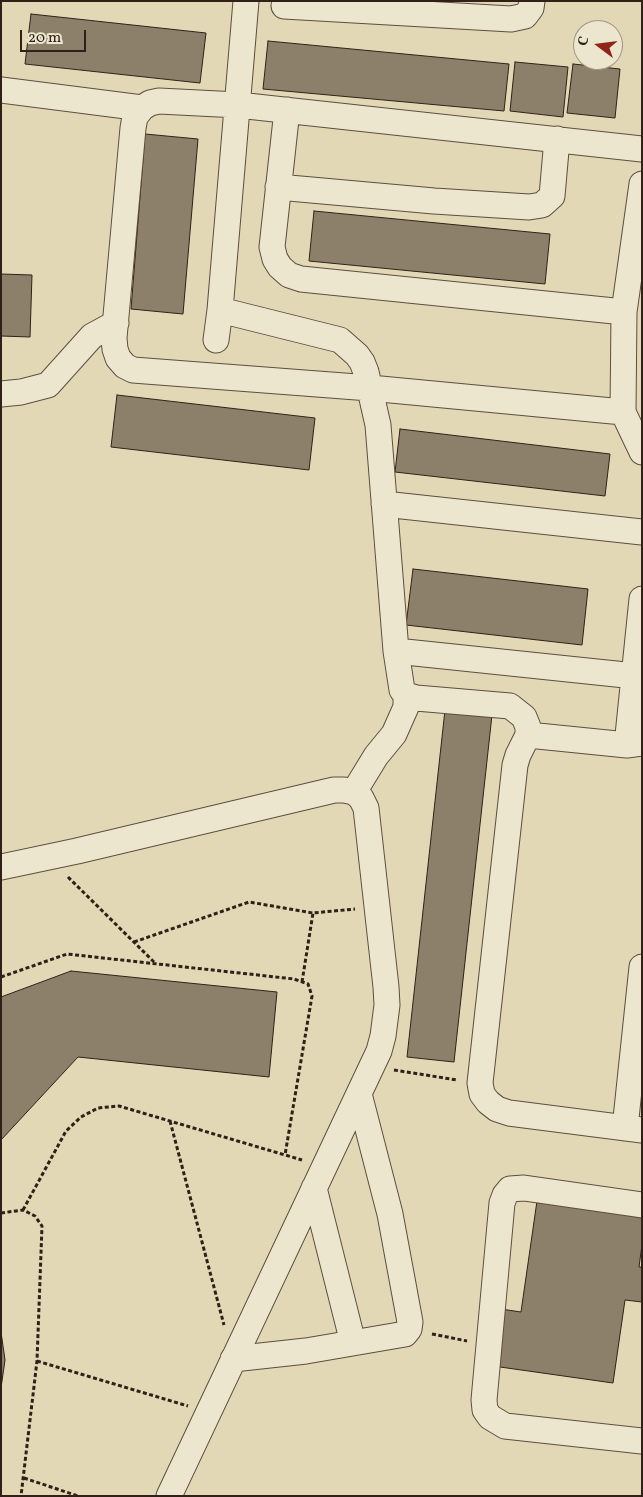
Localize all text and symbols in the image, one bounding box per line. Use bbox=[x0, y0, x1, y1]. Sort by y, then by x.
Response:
scale bar bbox=[22, 20, 89, 52]
north arrow bbox=[573, 20, 623, 70]
text: 20 m bbox=[28, 28, 61, 49]
text: С bbox=[574, 34, 594, 48]

